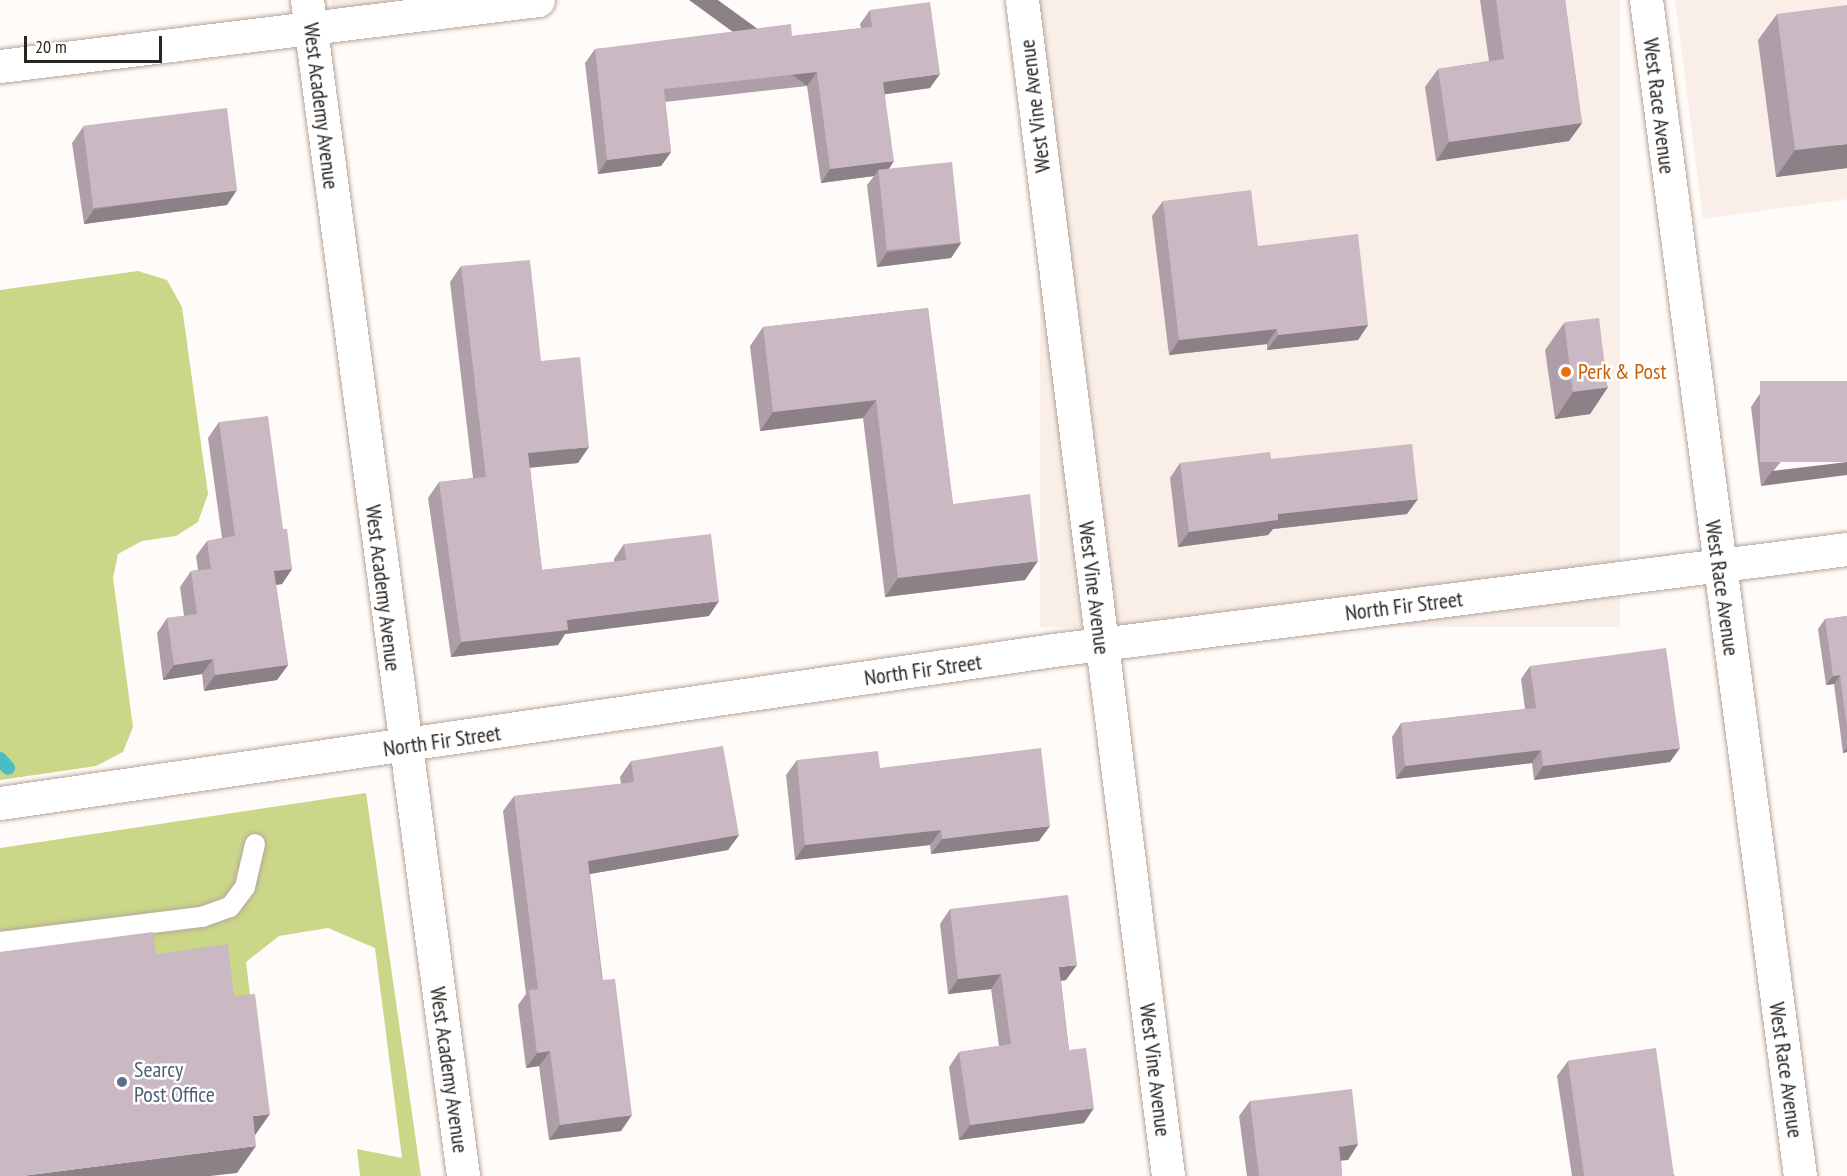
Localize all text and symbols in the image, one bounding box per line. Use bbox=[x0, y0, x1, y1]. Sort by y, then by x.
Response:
street label: West Academy Avenue bbox=[298, 20, 344, 192]
scale bar bbox=[27, 24, 165, 62]
text: 20 m bbox=[35, 35, 67, 58]
street label: West Race Avenue bbox=[1638, 36, 1680, 176]
street label: West Vine Avenue bbox=[1014, 37, 1056, 175]
place label: Perk & Post bbox=[1578, 359, 1667, 385]
marker: Perk & Post bbox=[1559, 365, 1573, 379]
street label: West Academy Avenue bbox=[360, 502, 406, 674]
street label: West Race Avenue bbox=[1699, 518, 1745, 658]
street label: West Vine Avenue bbox=[1073, 519, 1115, 657]
street label: North Fir Street bbox=[1344, 586, 1464, 626]
street label: North Fir Street bbox=[863, 649, 983, 691]
street label: North Fir Street bbox=[382, 720, 502, 762]
street label: West Academy Avenue bbox=[424, 984, 474, 1156]
street label: West Race Avenue bbox=[1763, 1000, 1809, 1140]
street label: West Vine Avenue bbox=[1134, 1001, 1176, 1139]
place label: Searcy Post Office bbox=[134, 1056, 215, 1108]
marker: Searcy Post Office bbox=[115, 1075, 129, 1089]

